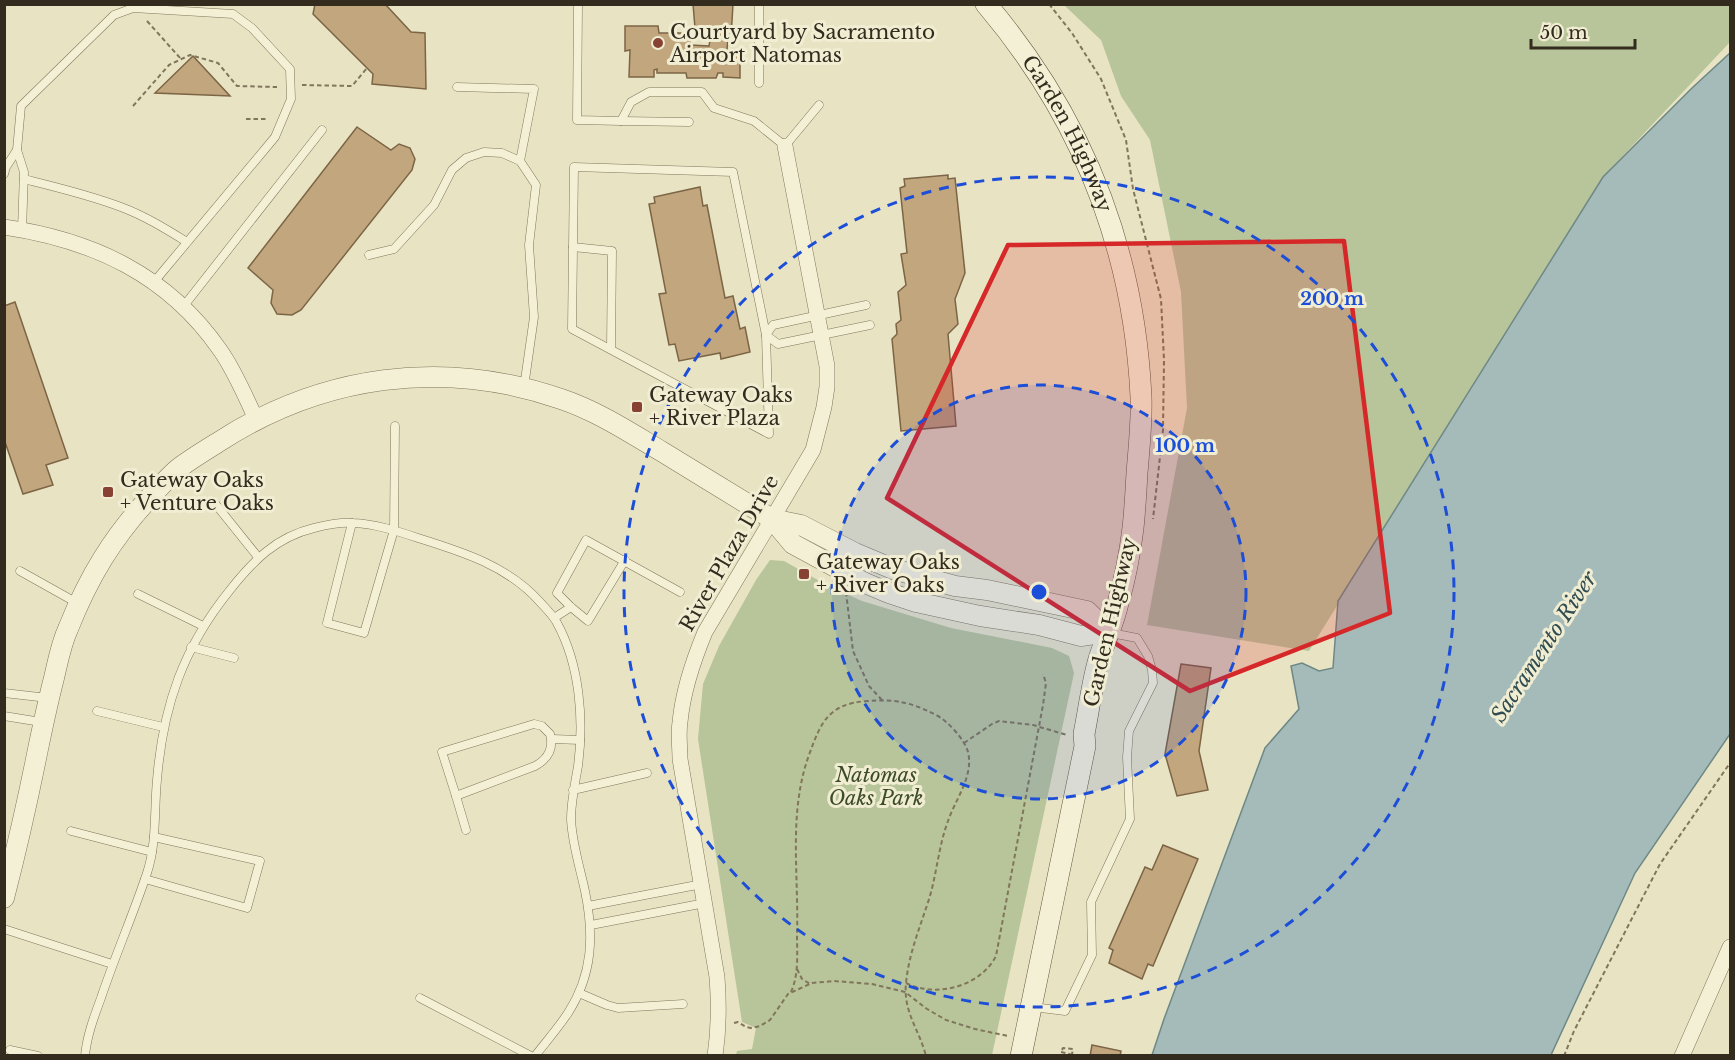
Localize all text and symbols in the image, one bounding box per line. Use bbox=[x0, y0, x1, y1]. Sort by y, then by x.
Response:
scale bar bbox=[1531, 12, 1634, 50]
place label: Courtyard by Sacramento Airport Natomas bbox=[669, 20, 935, 67]
text: 50 m bbox=[1540, 22, 1588, 44]
marker: Courtyard by Sacramento Airport Natomas bbox=[651, 36, 665, 50]
street label: Garden Highway bbox=[1017, 51, 1117, 215]
text: 200 m bbox=[1300, 288, 1364, 310]
place label: Gateway Oaks + River Plaza bbox=[649, 383, 793, 430]
marker: Gateway Oaks + River Plaza bbox=[630, 400, 644, 414]
text: 100 m bbox=[1155, 435, 1215, 457]
place label: Gateway Oaks + Venture Oaks bbox=[120, 468, 274, 515]
street label: River Plaza Drive bbox=[674, 470, 784, 636]
marker: Gateway Oaks + Venture Oaks bbox=[101, 485, 115, 499]
street label: Garden Highway bbox=[1079, 535, 1141, 709]
place label: Gateway Oaks + River Oaks bbox=[816, 550, 960, 597]
water label: Sacramento River bbox=[1486, 566, 1603, 727]
marker: Gateway Oaks + River Oaks bbox=[797, 567, 811, 581]
centre of rings bbox=[1029, 582, 1049, 602]
park label: Natomas Oaks Park bbox=[829, 763, 923, 810]

